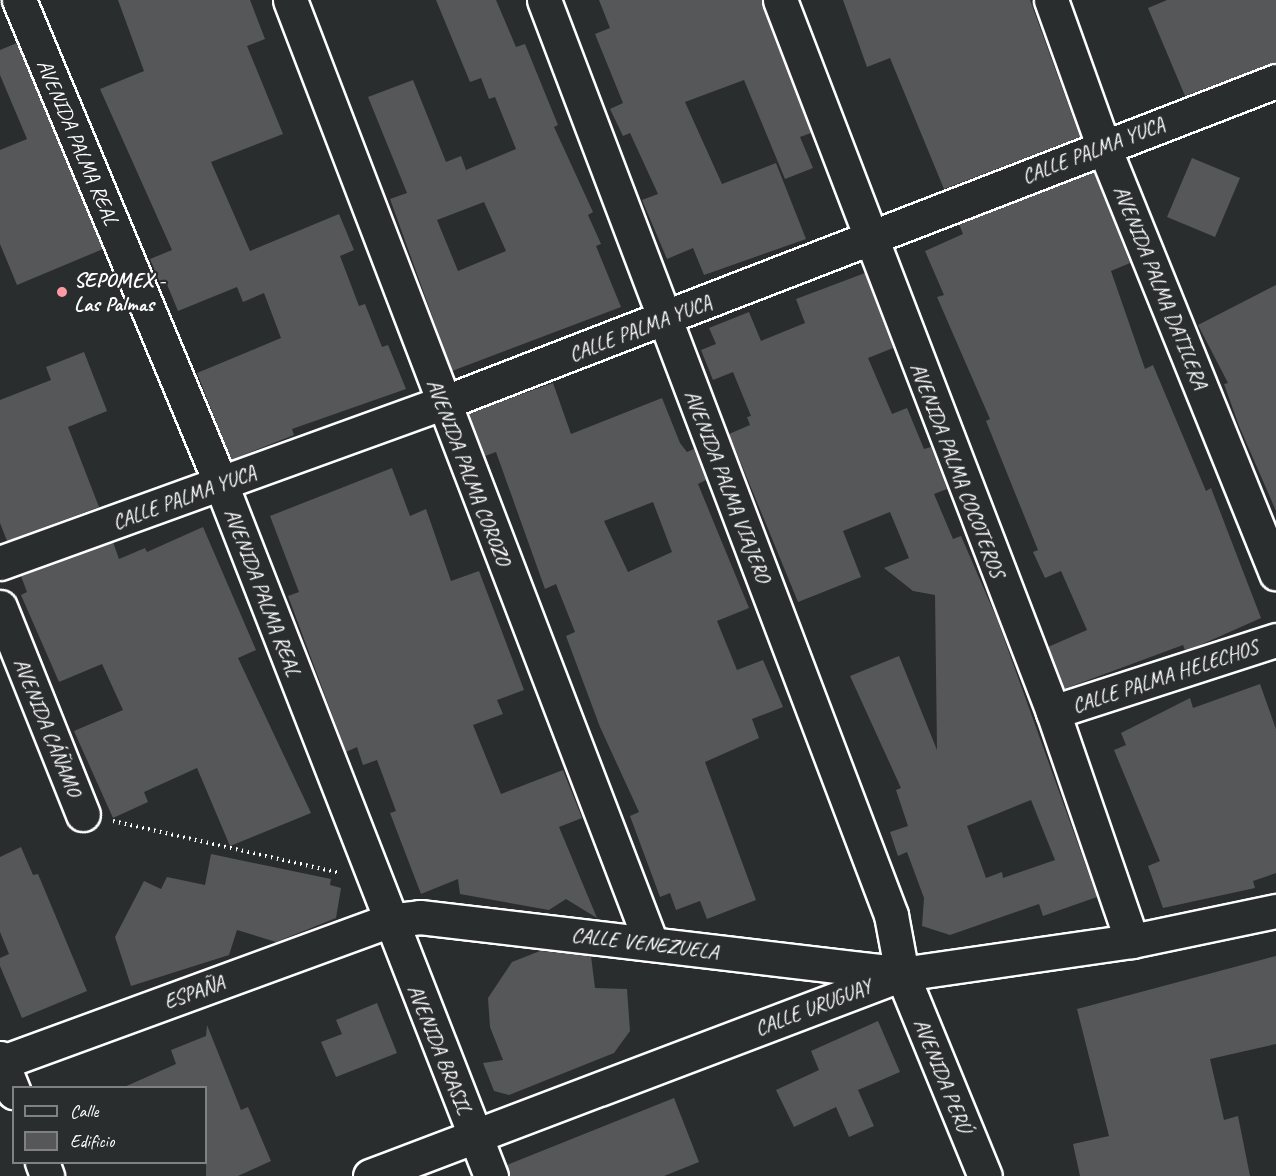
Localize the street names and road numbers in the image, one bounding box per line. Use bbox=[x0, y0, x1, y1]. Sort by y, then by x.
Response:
street label: AVENIDA PALMA REAL bbox=[32, 55, 124, 229]
street label: CALLE PALMA YUCA bbox=[1018, 111, 1168, 189]
street label: AVENIDA PALMA DATILERA bbox=[1109, 181, 1213, 393]
street label: CALLE PALMA YUCA bbox=[565, 289, 715, 367]
street label: AVENIDA PALMA COCOTEROS bbox=[905, 359, 1011, 581]
street label: AVENIDA PALMA COROZO bbox=[422, 375, 516, 569]
street label: AVENIDA PALMA VIAJERO bbox=[680, 386, 776, 586]
street label: CALLE PALMA YUCA bbox=[109, 459, 259, 535]
street label: AVENIDA PALMA REAL bbox=[219, 504, 307, 680]
street label: CALLE PALMA HELECHOS bbox=[1069, 634, 1261, 718]
street label: AVENIDA CÁÑAMO bbox=[9, 654, 87, 800]
street label: CALLE VENEZUELA bbox=[570, 921, 720, 965]
street label: ESPAÑA bbox=[160, 969, 228, 1015]
street label: CALLE URUGUAY bbox=[750, 973, 876, 1041]
street label: AVENIDA BRASIL bbox=[403, 981, 477, 1117]
street label: AVENIDA PERÚ bbox=[909, 1015, 977, 1135]

